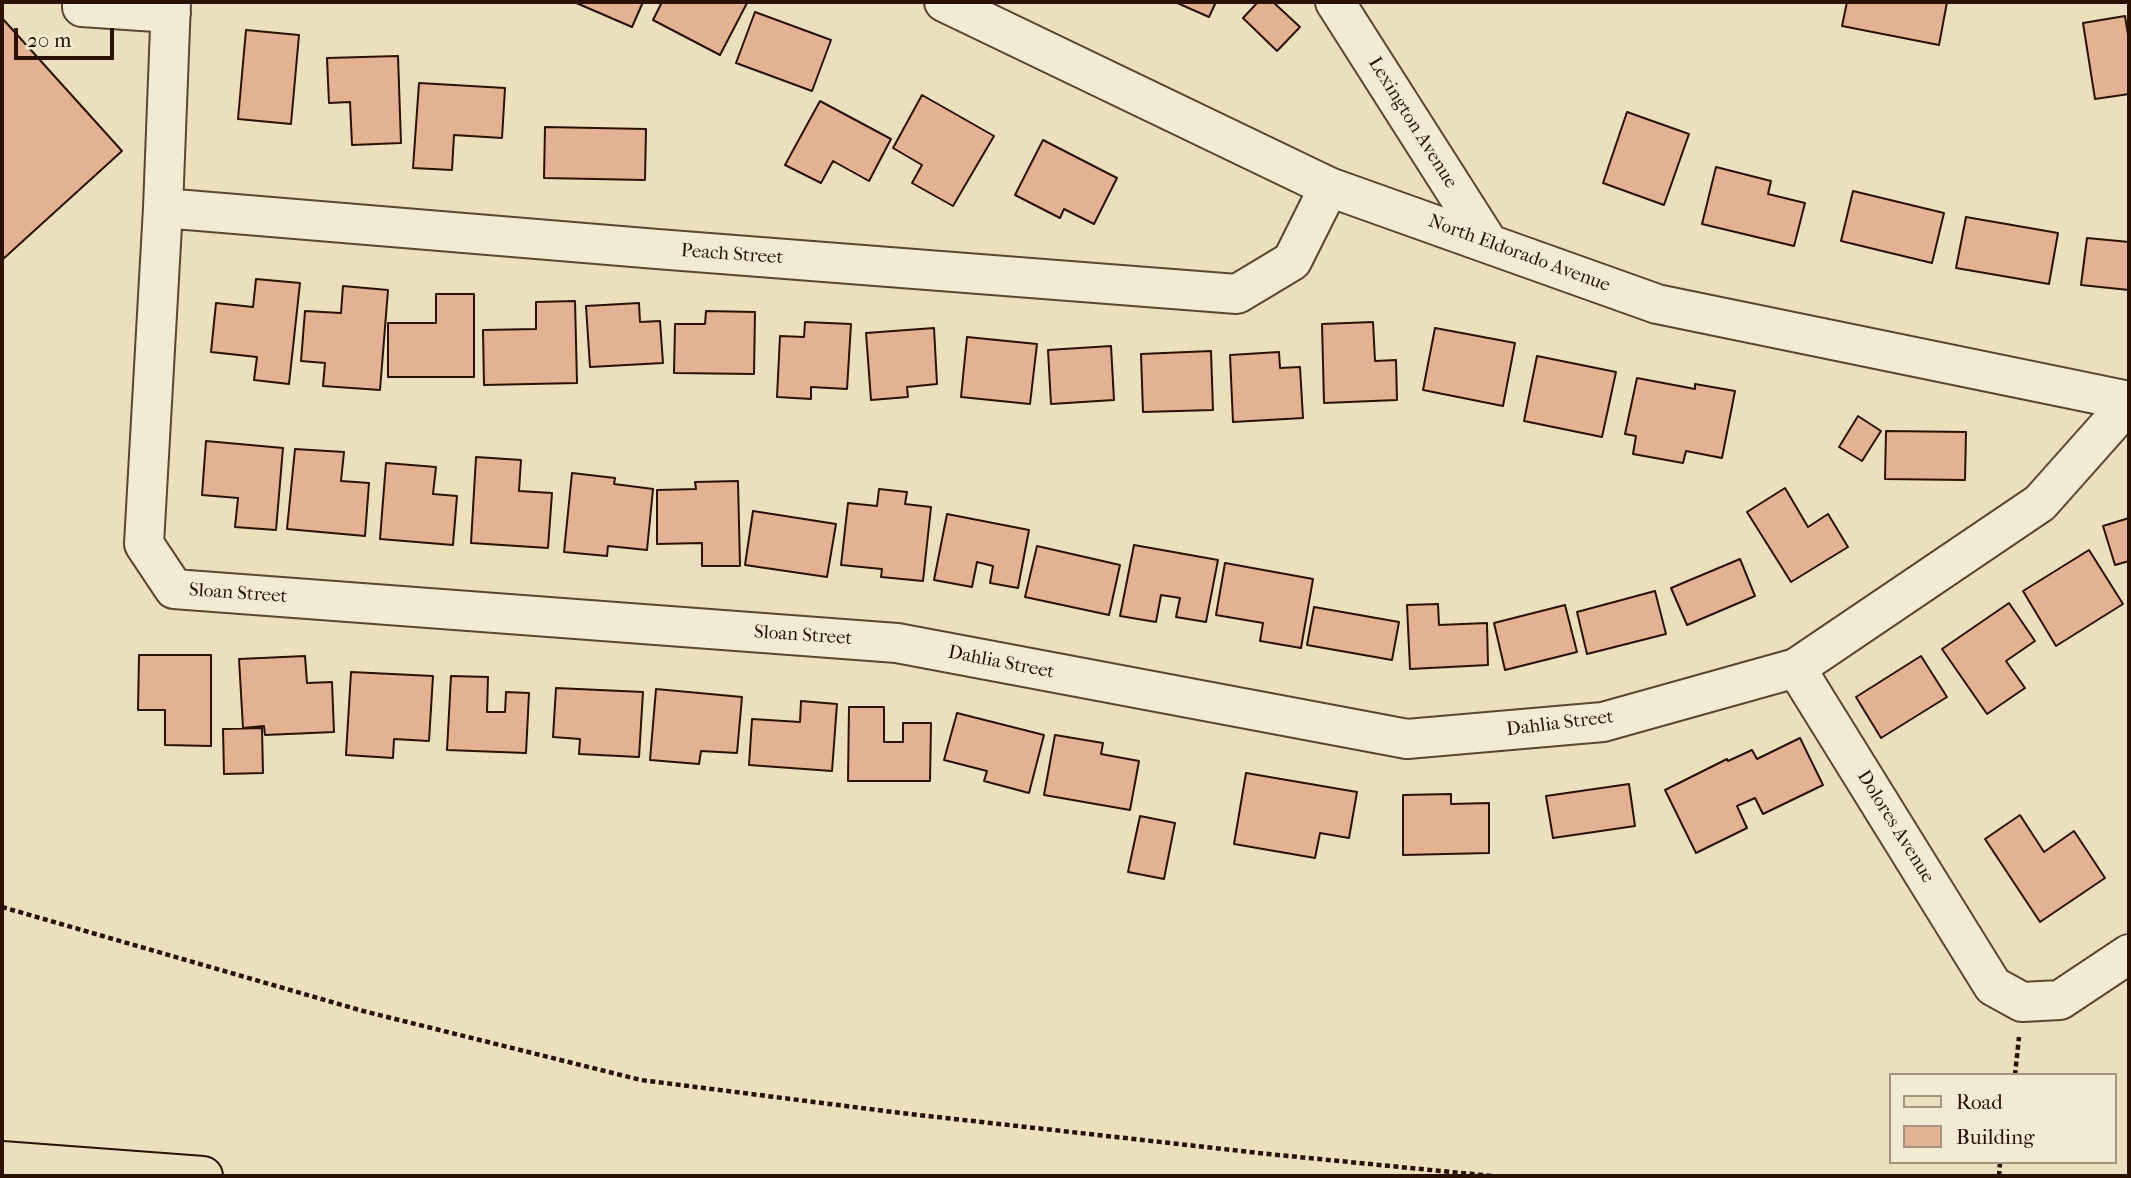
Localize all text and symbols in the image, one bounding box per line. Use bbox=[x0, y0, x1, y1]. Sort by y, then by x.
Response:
scale bar bbox=[18, 14, 117, 58]
text: 20 m bbox=[27, 28, 71, 52]
street label: Lexington Avenue bbox=[1362, 53, 1462, 193]
street label: North Eldorado Avenue bbox=[1425, 210, 1613, 298]
street label: Peach Street bbox=[680, 240, 784, 270]
street label: Sloan Street bbox=[188, 579, 288, 609]
street label: Sloan Street bbox=[753, 621, 853, 651]
street label: Dahlia Street bbox=[946, 642, 1056, 684]
street label: Dahlia Street bbox=[1505, 706, 1615, 742]
street label: Dolores Avenue bbox=[1851, 767, 1939, 887]
legend bbox=[1890, 1073, 2117, 1164]
text: Road bbox=[1956, 1090, 2003, 1114]
text: Building bbox=[1956, 1125, 2034, 1149]

